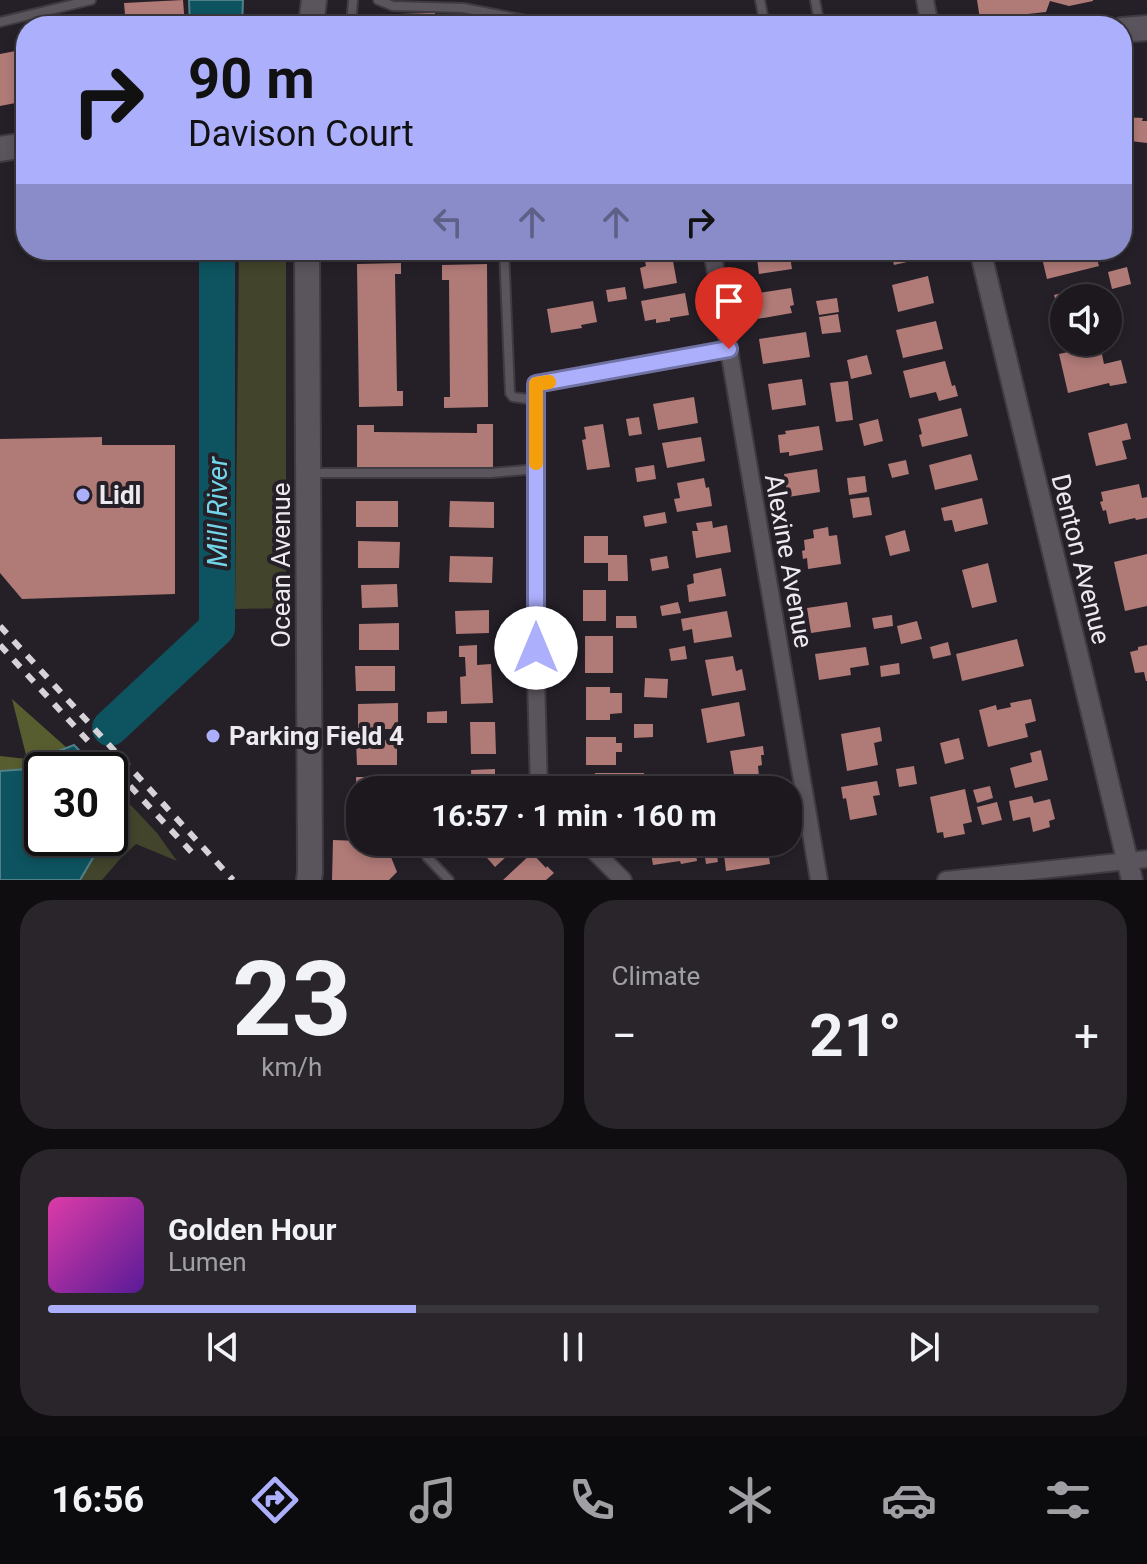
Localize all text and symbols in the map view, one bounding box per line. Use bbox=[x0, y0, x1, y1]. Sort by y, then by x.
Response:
text: 90 m bbox=[188, 46, 315, 112]
icon: right bbox=[56, 48, 160, 152]
text: Davison Court bbox=[188, 113, 414, 155]
icon: left bbox=[426, 200, 470, 244]
icon: ahead bbox=[510, 200, 554, 244]
icon: ahead bbox=[594, 200, 638, 244]
icon: right bbox=[678, 200, 722, 244]
pin bbox=[695, 267, 763, 349]
icon: arrive bbox=[707, 279, 751, 323]
map controls bbox=[1050, 284, 1122, 356]
button: sound bbox=[1050, 284, 1122, 356]
water label: Mill River bbox=[201, 456, 234, 567]
street label: Denton Avenue bbox=[1045, 471, 1117, 647]
street label: Alexine Avenue bbox=[759, 472, 819, 650]
place label: Lidl bbox=[99, 480, 141, 510]
street label: Ocean Avenue bbox=[266, 482, 296, 648]
marker: Lidl bbox=[74, 486, 92, 504]
position arrow bbox=[494, 606, 578, 690]
place label: Parking Field 4 bbox=[229, 721, 404, 751]
marker: Parking Field 4 bbox=[204, 727, 222, 745]
speed limit sign: 30 bbox=[24, 752, 128, 856]
text: 16:57 · 1 min · 160 m bbox=[431, 798, 717, 833]
text: 23 bbox=[232, 939, 351, 1060]
text: Climate bbox=[612, 961, 700, 991]
text: 21° bbox=[809, 1000, 901, 1071]
text: − bbox=[612, 1010, 637, 1062]
text: + bbox=[1074, 1010, 1099, 1062]
text: km/h bbox=[261, 1052, 322, 1082]
text: Golden Hour bbox=[168, 1212, 337, 1247]
text: Lumen bbox=[168, 1247, 247, 1277]
icon: previous bbox=[201, 1325, 245, 1369]
icon: pause bbox=[551, 1325, 595, 1369]
icon: next bbox=[902, 1325, 946, 1369]
icon: directions bbox=[247, 1472, 303, 1528]
icon: music bbox=[405, 1472, 461, 1528]
icon: phone bbox=[564, 1472, 620, 1528]
icon: climate bbox=[722, 1472, 778, 1528]
icon: car bbox=[881, 1472, 937, 1528]
icon: filters bbox=[1040, 1472, 1096, 1528]
text: 16:56 bbox=[51, 1479, 144, 1521]

